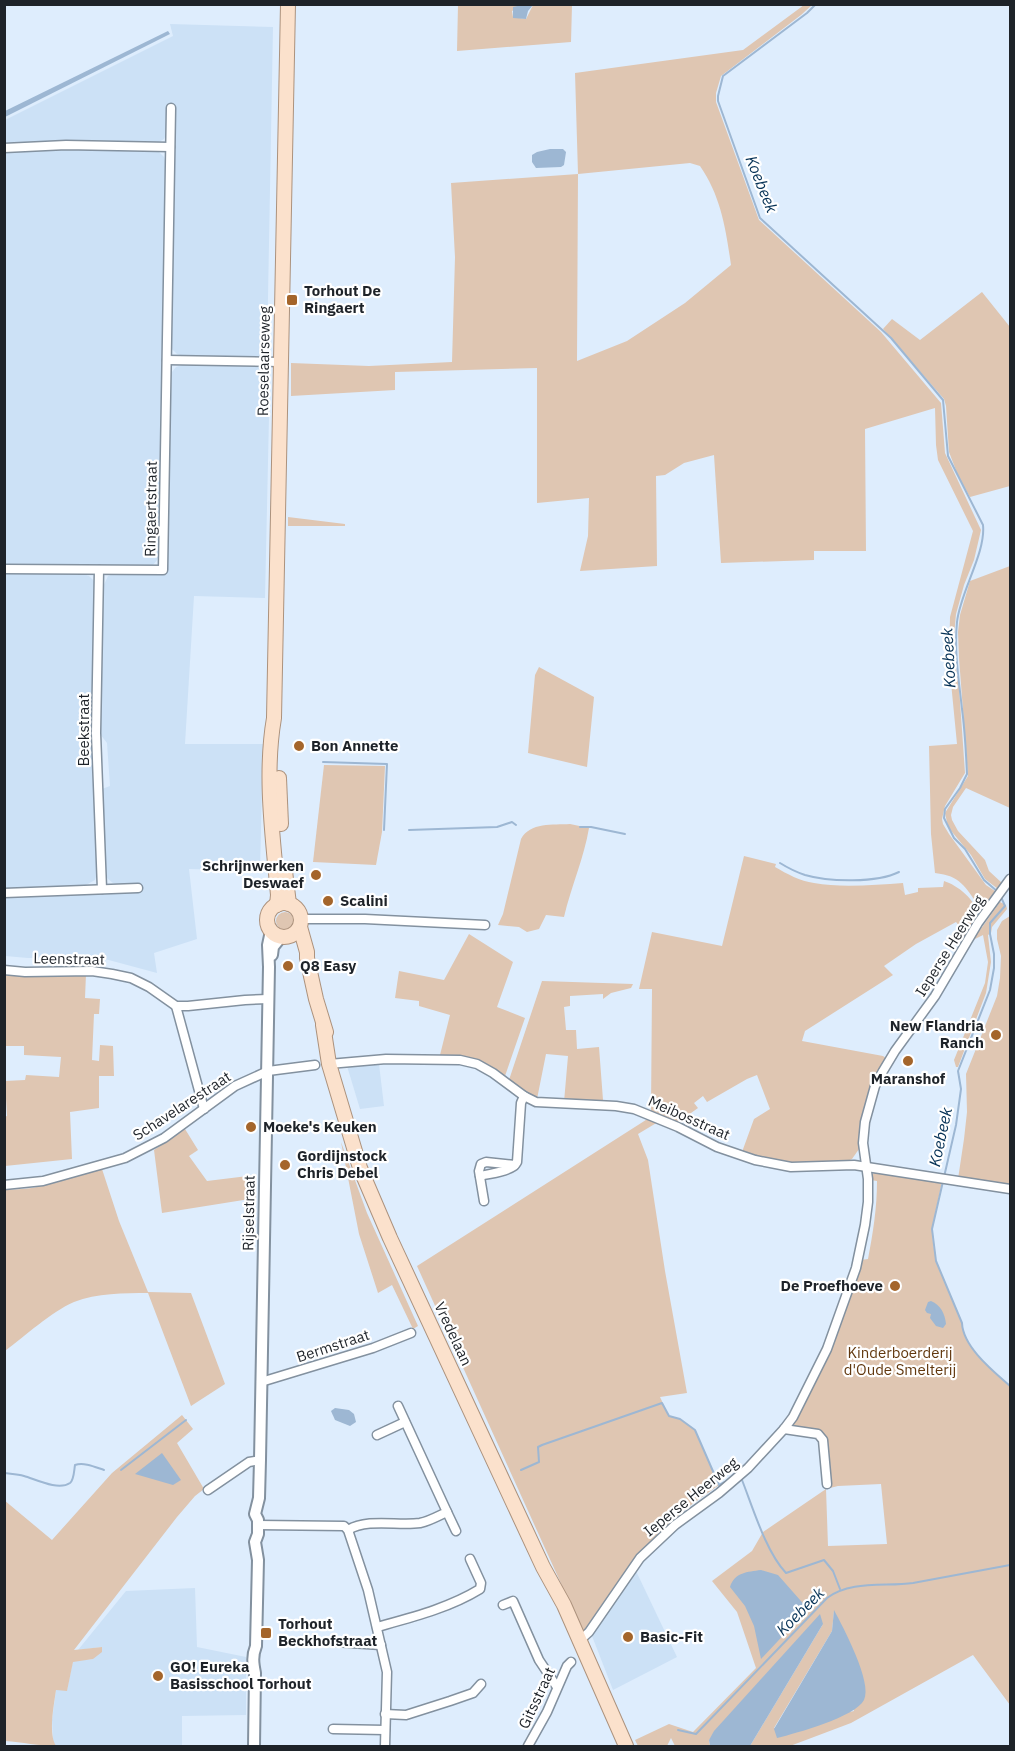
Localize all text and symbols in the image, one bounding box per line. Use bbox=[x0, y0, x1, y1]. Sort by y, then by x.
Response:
water label: Koebeek bbox=[741, 152, 783, 216]
place label: Torhout De Ringaert bbox=[304, 281, 381, 317]
marker: Torhout De Ringaert bbox=[285, 293, 299, 307]
street label: Roeselaarseweg bbox=[253, 306, 274, 416]
street label: Ringaertstraat bbox=[140, 461, 161, 557]
water label: Koebeek bbox=[936, 627, 960, 688]
street label: Beekstraat bbox=[74, 693, 93, 767]
place label: Bon Annette bbox=[311, 736, 398, 755]
marker: Bon Annette bbox=[292, 739, 306, 753]
place label: Schrijnwerken Deswaef bbox=[202, 856, 305, 892]
marker: Schrijnwerken Deswaef bbox=[309, 868, 323, 882]
place label: Scalini bbox=[340, 891, 388, 910]
street label: Ieperse Heerweg bbox=[911, 891, 988, 1000]
marker: Scalini bbox=[321, 894, 335, 908]
street label: Leenstraat bbox=[33, 948, 105, 969]
place label: Q8 Easy bbox=[300, 956, 356, 975]
marker: Q8 Easy bbox=[281, 959, 295, 973]
place label: New Flandria Ranch bbox=[890, 1016, 984, 1052]
marker: New Flandria Ranch bbox=[989, 1028, 1003, 1042]
marker: Maranshof bbox=[901, 1054, 915, 1068]
street label: Schavelarestraat bbox=[129, 1067, 234, 1144]
place label: Maranshof bbox=[871, 1069, 946, 1088]
street label: Meibosstraat bbox=[645, 1091, 733, 1144]
water label: Koebeek bbox=[924, 1105, 956, 1168]
place label: Moeke's Keuken bbox=[263, 1117, 377, 1136]
marker: Moeke's Keuken bbox=[244, 1120, 258, 1134]
place label: Gordijnstock Chris Debel bbox=[297, 1146, 387, 1182]
marker: Gordijnstock Chris Debel bbox=[278, 1158, 292, 1172]
street label: Rijselstraat bbox=[238, 1175, 259, 1251]
place label: De Proefhoeve bbox=[781, 1276, 883, 1295]
marker: De Proefhoeve bbox=[888, 1279, 902, 1293]
street label: Vredelaan bbox=[430, 1299, 476, 1369]
street label: Bermstraat bbox=[294, 1325, 372, 1366]
park label: Kinderboerderij d'Oude Smelterij bbox=[844, 1343, 956, 1379]
street label: Ieperse Heerweg bbox=[640, 1453, 742, 1540]
water label: Koebeek bbox=[772, 1582, 829, 1639]
place label: Torhout Beckhofstraat bbox=[278, 1614, 378, 1650]
marker: Torhout Beckhofstraat bbox=[259, 1626, 273, 1640]
place label: Basic-Fit bbox=[640, 1627, 703, 1646]
marker: Basic-Fit bbox=[621, 1630, 635, 1644]
place label: GO! Eureka Basisschool Torhout bbox=[170, 1657, 312, 1693]
street label: Gitsstraat bbox=[514, 1664, 559, 1732]
marker: GO! Eureka Basisschool Torhout bbox=[151, 1669, 165, 1683]

